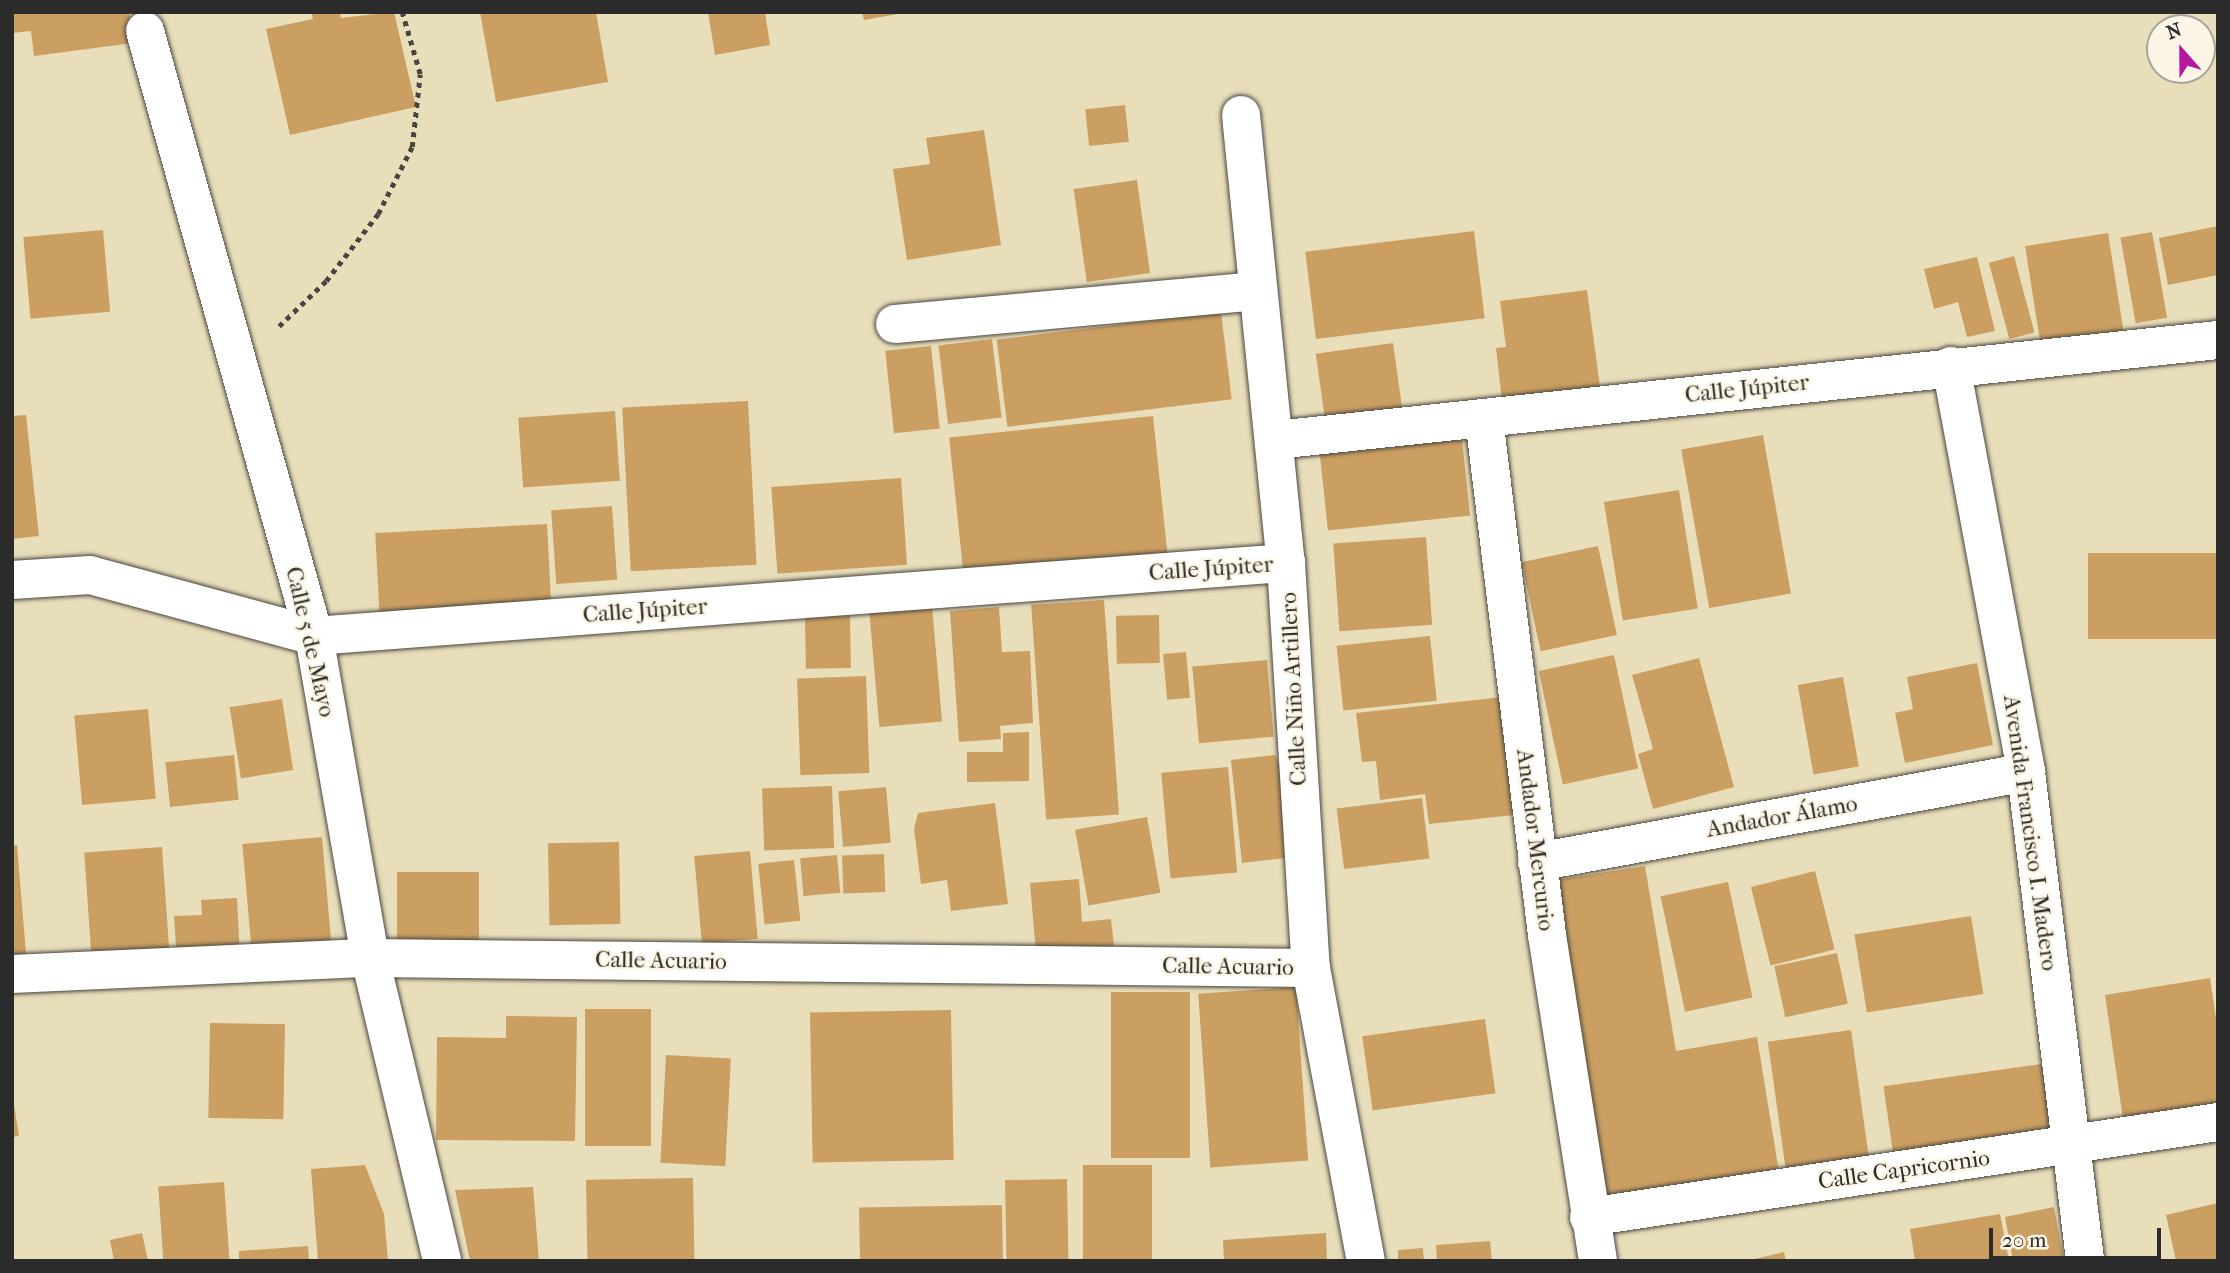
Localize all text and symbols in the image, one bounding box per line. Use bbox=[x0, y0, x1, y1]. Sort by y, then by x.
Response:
north arrow bbox=[2146, 14, 2216, 84]
text: N bbox=[2164, 18, 2185, 44]
street label: Calle Júpiter bbox=[1684, 369, 1810, 409]
street label: Calle Júpiter bbox=[1148, 551, 1274, 587]
street label: Calle 5 de Mayo bbox=[279, 564, 341, 720]
street label: Calle Niño Artillero bbox=[1275, 591, 1313, 787]
street label: Calle Júpiter bbox=[582, 593, 708, 629]
street label: Avenida Francisco I. Madero bbox=[1997, 693, 2063, 973]
street label: Andador Mercurio bbox=[1510, 747, 1560, 933]
street label: Andador Álamo bbox=[1704, 790, 1860, 844]
street label: Calle Acuario bbox=[595, 946, 727, 976]
street label: Calle Acuario bbox=[1162, 952, 1294, 982]
street label: Calle Capricornio bbox=[1816, 1144, 1992, 1196]
scale bar bbox=[1992, 1214, 2164, 1258]
text: 20 m bbox=[2002, 1228, 2046, 1252]

